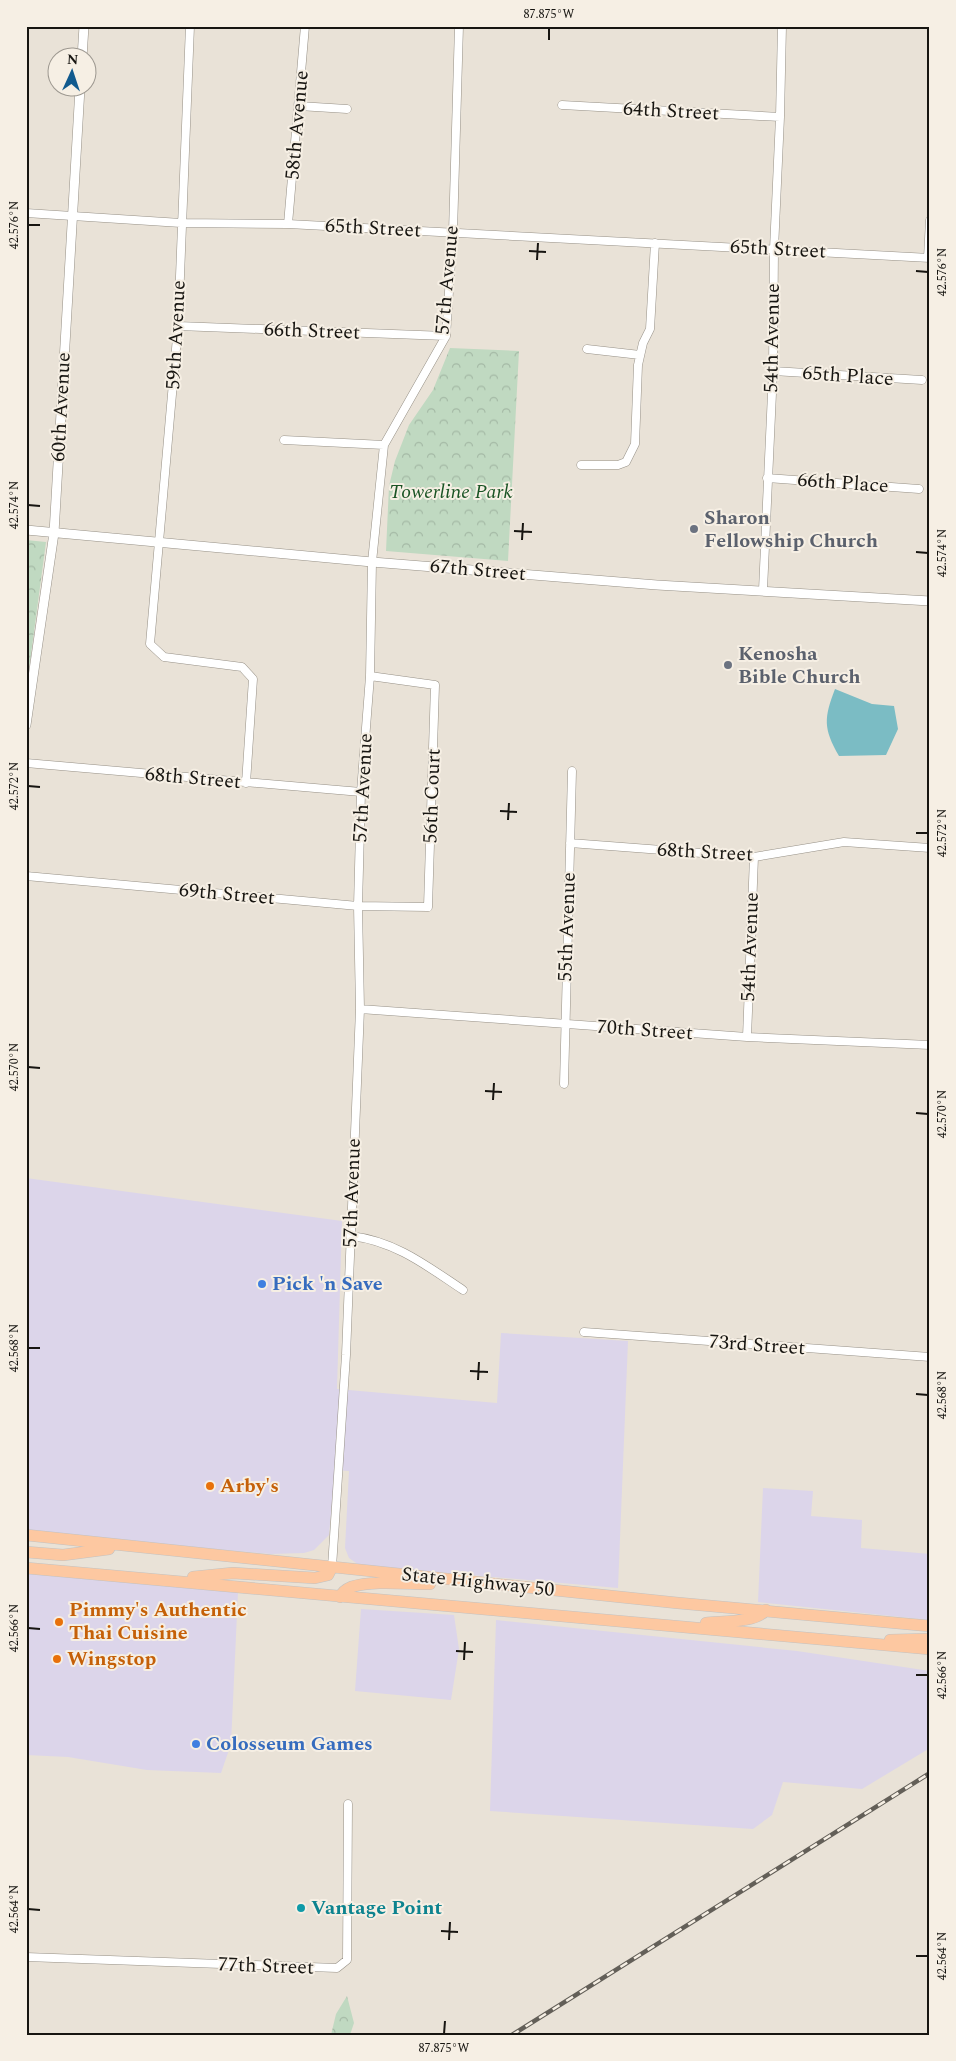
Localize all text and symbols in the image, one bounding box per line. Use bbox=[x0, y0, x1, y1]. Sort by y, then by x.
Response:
text: 87.875°W bbox=[524, 5, 575, 24]
north arrow bbox=[48, 48, 98, 98]
text: N bbox=[66, 49, 79, 70]
street label: 58th Avenue bbox=[277, 69, 317, 181]
street label: 64th Street bbox=[622, 94, 720, 128]
text: 42.576°N bbox=[5, 201, 24, 249]
street label: 65th Street bbox=[324, 211, 422, 245]
street label: 57th Avenue bbox=[427, 224, 467, 336]
street label: 65th Street bbox=[729, 232, 827, 266]
text: 42.576°N bbox=[933, 248, 952, 296]
street label: 59th Avenue bbox=[158, 279, 194, 391]
street label: 54th Avenue bbox=[756, 283, 788, 393]
street label: 66th Street bbox=[263, 314, 361, 348]
street label: 60th Avenue bbox=[43, 351, 79, 463]
street label: 65th Place bbox=[801, 358, 895, 394]
street label: 66th Place bbox=[796, 465, 890, 501]
park label: Towerline Park bbox=[389, 477, 513, 507]
text: 42.574°N bbox=[5, 481, 24, 529]
place label: Sharon Fellowship Church bbox=[704, 503, 878, 556]
marker: Sharon Fellowship Church bbox=[688, 523, 700, 535]
text: 42.574°N bbox=[933, 529, 952, 577]
street label: 67th Street bbox=[429, 551, 527, 589]
place label: Kenosha Bible Church bbox=[738, 639, 861, 692]
marker: Kenosha Bible Church bbox=[722, 659, 734, 671]
street label: 57th Avenue bbox=[345, 732, 381, 844]
street label: 56th Court bbox=[415, 748, 449, 844]
street label: 68th Street bbox=[144, 759, 242, 797]
text: 42.572°N bbox=[5, 762, 24, 810]
text: 42.572°N bbox=[933, 809, 952, 857]
street label: 68th Street bbox=[656, 835, 754, 869]
street label: 55th Avenue bbox=[550, 872, 584, 982]
street label: 69th Street bbox=[178, 875, 276, 913]
street label: 54th Avenue bbox=[733, 892, 767, 1002]
street label: 70th Street bbox=[596, 1012, 694, 1048]
text: 42.570°N bbox=[5, 1043, 24, 1091]
text: 42.570°N bbox=[933, 1090, 952, 1138]
street label: 57th Avenue bbox=[335, 1138, 369, 1248]
place label: Pick 'n Save bbox=[272, 1269, 383, 1299]
marker: Pick 'n Save bbox=[256, 1278, 268, 1290]
text: 42.568°N bbox=[5, 1324, 24, 1372]
street label: 73rd Street bbox=[708, 1327, 806, 1363]
text: 42.568°N bbox=[933, 1371, 952, 1419]
place label: Arby's bbox=[220, 1471, 279, 1501]
marker: Arby's bbox=[204, 1480, 216, 1492]
street label: State Highway 50 bbox=[400, 1559, 556, 1605]
place label: Pimmy's Authentic Thai Cuisine bbox=[69, 1595, 247, 1648]
text: 42.566°N bbox=[5, 1604, 24, 1652]
marker: Pimmy's Authentic Thai Cuisine bbox=[53, 1616, 65, 1628]
place label: Wingstop bbox=[67, 1644, 157, 1674]
text: 42.566°N bbox=[933, 1651, 952, 1699]
marker: Wingstop bbox=[51, 1653, 63, 1665]
place label: Colosseum Games bbox=[206, 1729, 373, 1759]
marker: Colosseum Games bbox=[190, 1738, 202, 1750]
text: 42.564°N bbox=[5, 1885, 24, 1933]
place label: Vantage Point bbox=[311, 1893, 443, 1923]
marker: Vantage Point bbox=[295, 1902, 307, 1914]
text: 42.564°N bbox=[933, 1932, 952, 1980]
street label: 77th Street bbox=[217, 1949, 315, 1983]
text: 87.875°W bbox=[419, 2039, 470, 2058]

